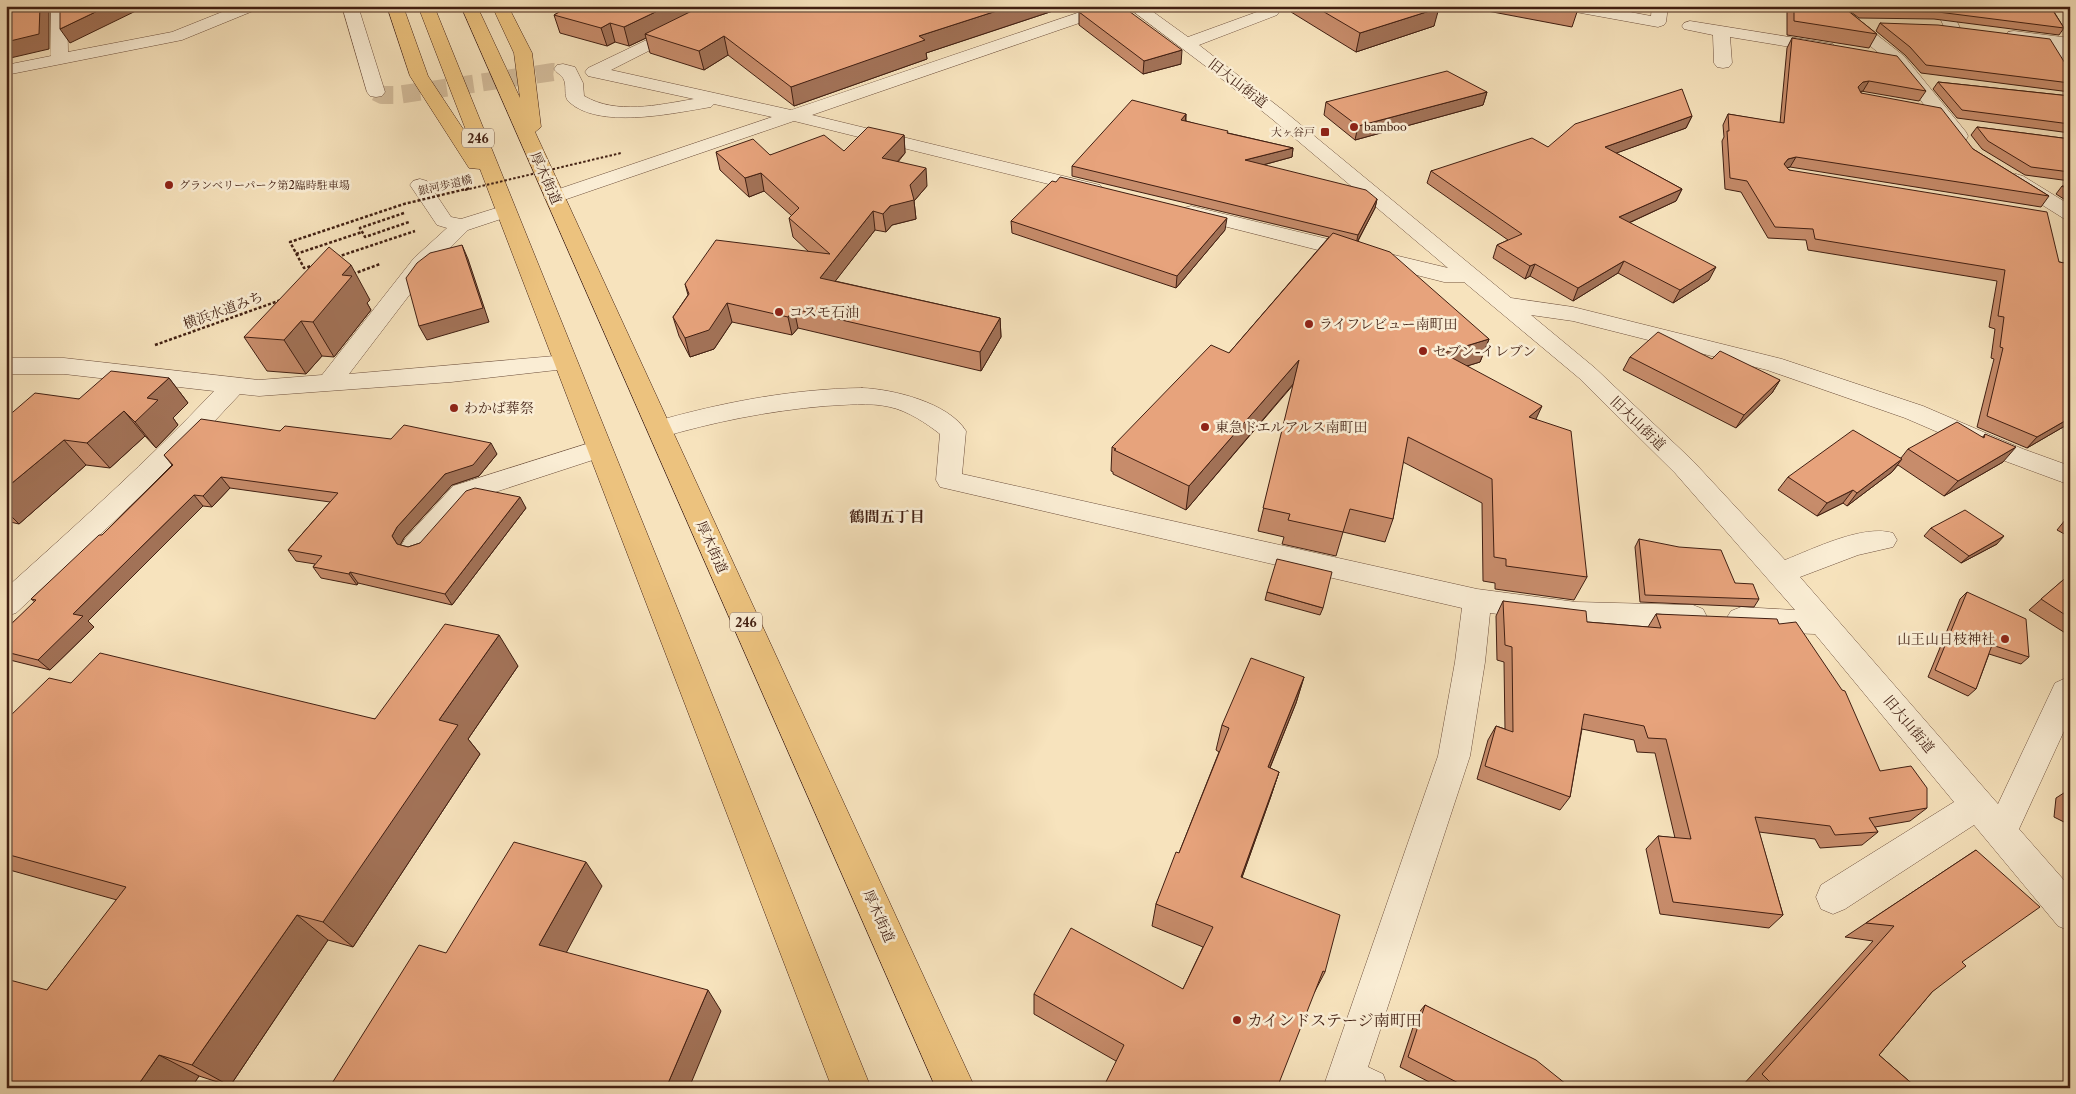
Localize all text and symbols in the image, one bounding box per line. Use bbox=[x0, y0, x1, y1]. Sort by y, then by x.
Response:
street label: 旧大山街道 bbox=[1205, 54, 1271, 112]
place label: bamboo bbox=[1364, 120, 1407, 134]
marker: bamboo bbox=[1348, 121, 1360, 133]
place label: 大ヶ谷戸 bbox=[1271, 125, 1315, 139]
marker: 大ヶ谷戸 bbox=[1319, 126, 1331, 138]
road number: 246 bbox=[462, 128, 494, 148]
street label: 厚木街道 bbox=[526, 149, 566, 207]
street label: 銀河歩道橋 bbox=[417, 172, 473, 198]
place label: グランベリーパーク第2臨時駐車場 bbox=[179, 178, 350, 192]
marker: グランベリーパーク第2臨時駐車場 bbox=[163, 179, 175, 191]
street label: 横浜水道みち bbox=[180, 287, 266, 333]
place label: コスモ石油 bbox=[789, 303, 859, 321]
marker: コスモ石油 bbox=[773, 306, 785, 318]
place label: ライフレビュー南町田 bbox=[1319, 315, 1458, 333]
marker: ライフレビュー南町田 bbox=[1303, 318, 1315, 330]
place label: セブン-イレブン bbox=[1433, 342, 1536, 360]
marker: セブン-イレブン bbox=[1417, 345, 1429, 357]
street label: 旧大山街道 bbox=[1607, 392, 1669, 454]
place label: わかば葬祭 bbox=[464, 399, 534, 417]
marker: わかば葬祭 bbox=[448, 402, 460, 414]
place label: 東急ドエルアルス南町田 bbox=[1215, 418, 1367, 436]
marker: 東急ドエルアルス南町田 bbox=[1199, 421, 1211, 433]
district label: 鶴間五丁目 bbox=[849, 507, 925, 526]
street label: 厚木街道 bbox=[692, 518, 732, 576]
road number: 246 bbox=[730, 612, 762, 632]
place label: 山王山日枝神社 bbox=[1897, 630, 1995, 648]
marker: 山王山日枝神社 bbox=[1999, 633, 2011, 645]
street label: 旧大山街道 bbox=[1880, 691, 1938, 757]
street label: 厚木街道 bbox=[859, 887, 899, 945]
place label: カインドステージ南町田 bbox=[1247, 1010, 1422, 1030]
marker: カインドステージ南町田 bbox=[1231, 1014, 1243, 1026]

